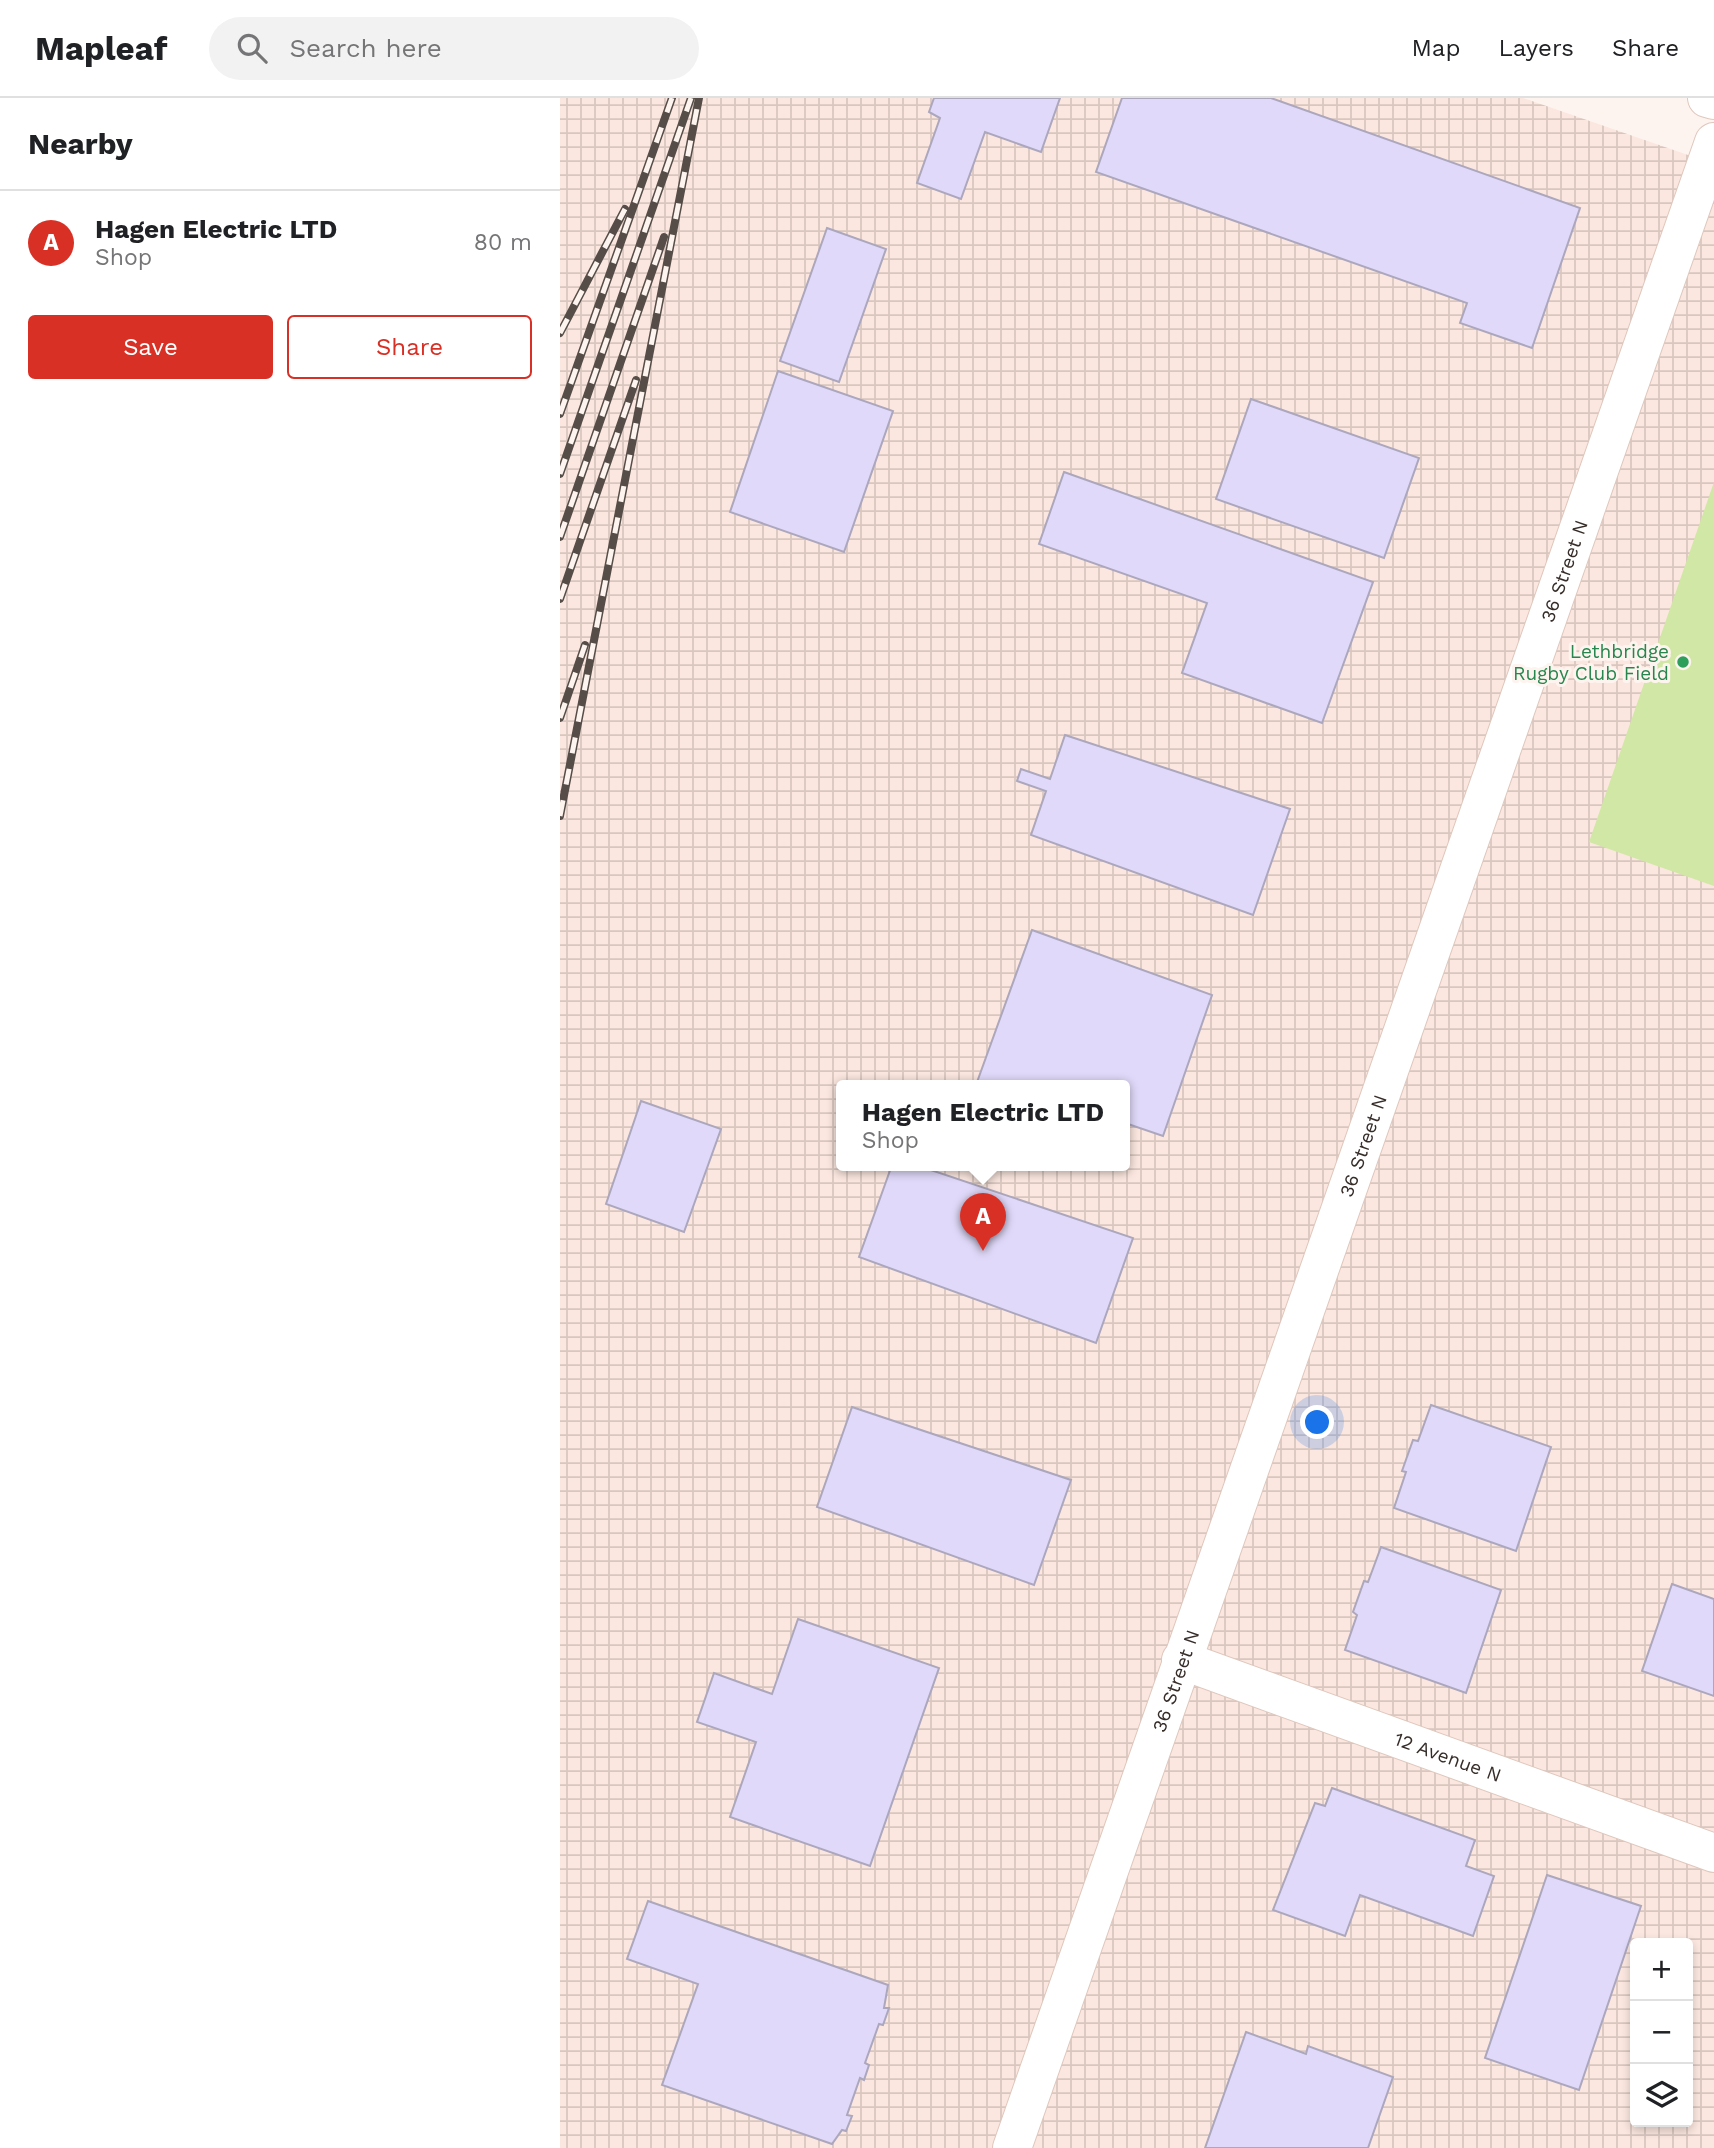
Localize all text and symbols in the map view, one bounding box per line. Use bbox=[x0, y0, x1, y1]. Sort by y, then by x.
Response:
search box bbox=[209, 17, 699, 80]
text: Mapleaf bbox=[35, 29, 167, 68]
icon: search bbox=[233, 29, 271, 67]
text: Search here bbox=[289, 33, 442, 63]
text: Map bbox=[1412, 34, 1460, 62]
text: Layers bbox=[1498, 34, 1574, 62]
text: Share bbox=[1612, 34, 1679, 62]
text: Nearby bbox=[28, 126, 133, 161]
text: Hagen Electric LTD bbox=[95, 214, 337, 244]
text: A bbox=[43, 229, 59, 256]
text: 80 m bbox=[474, 229, 532, 256]
text: Shop bbox=[95, 244, 152, 271]
button: Save bbox=[28, 315, 273, 379]
button: Share bbox=[287, 315, 532, 379]
street label: 36 Street N bbox=[1536, 517, 1593, 625]
place label: Lethbridge Rugby Club Field bbox=[1513, 640, 1669, 685]
marker: Lethbridge Rugby Club Field bbox=[1675, 654, 1691, 670]
popup bbox=[836, 1080, 1130, 1171]
street label: 36 Street N bbox=[1335, 1092, 1392, 1200]
text: Hagen Electric LTD bbox=[862, 1097, 1104, 1127]
text: Shop bbox=[862, 1127, 919, 1154]
pin: A bbox=[960, 1193, 1006, 1251]
your location bbox=[1300, 1405, 1334, 1439]
street label: 36 Street N bbox=[1147, 1627, 1204, 1735]
street label: 12 Avenue N bbox=[1391, 1727, 1504, 1787]
map controls bbox=[1630, 1938, 1693, 2127]
button: + bbox=[1630, 1938, 1693, 2001]
button: − bbox=[1630, 2001, 1693, 2064]
button: layers bbox=[1630, 2064, 1693, 2127]

